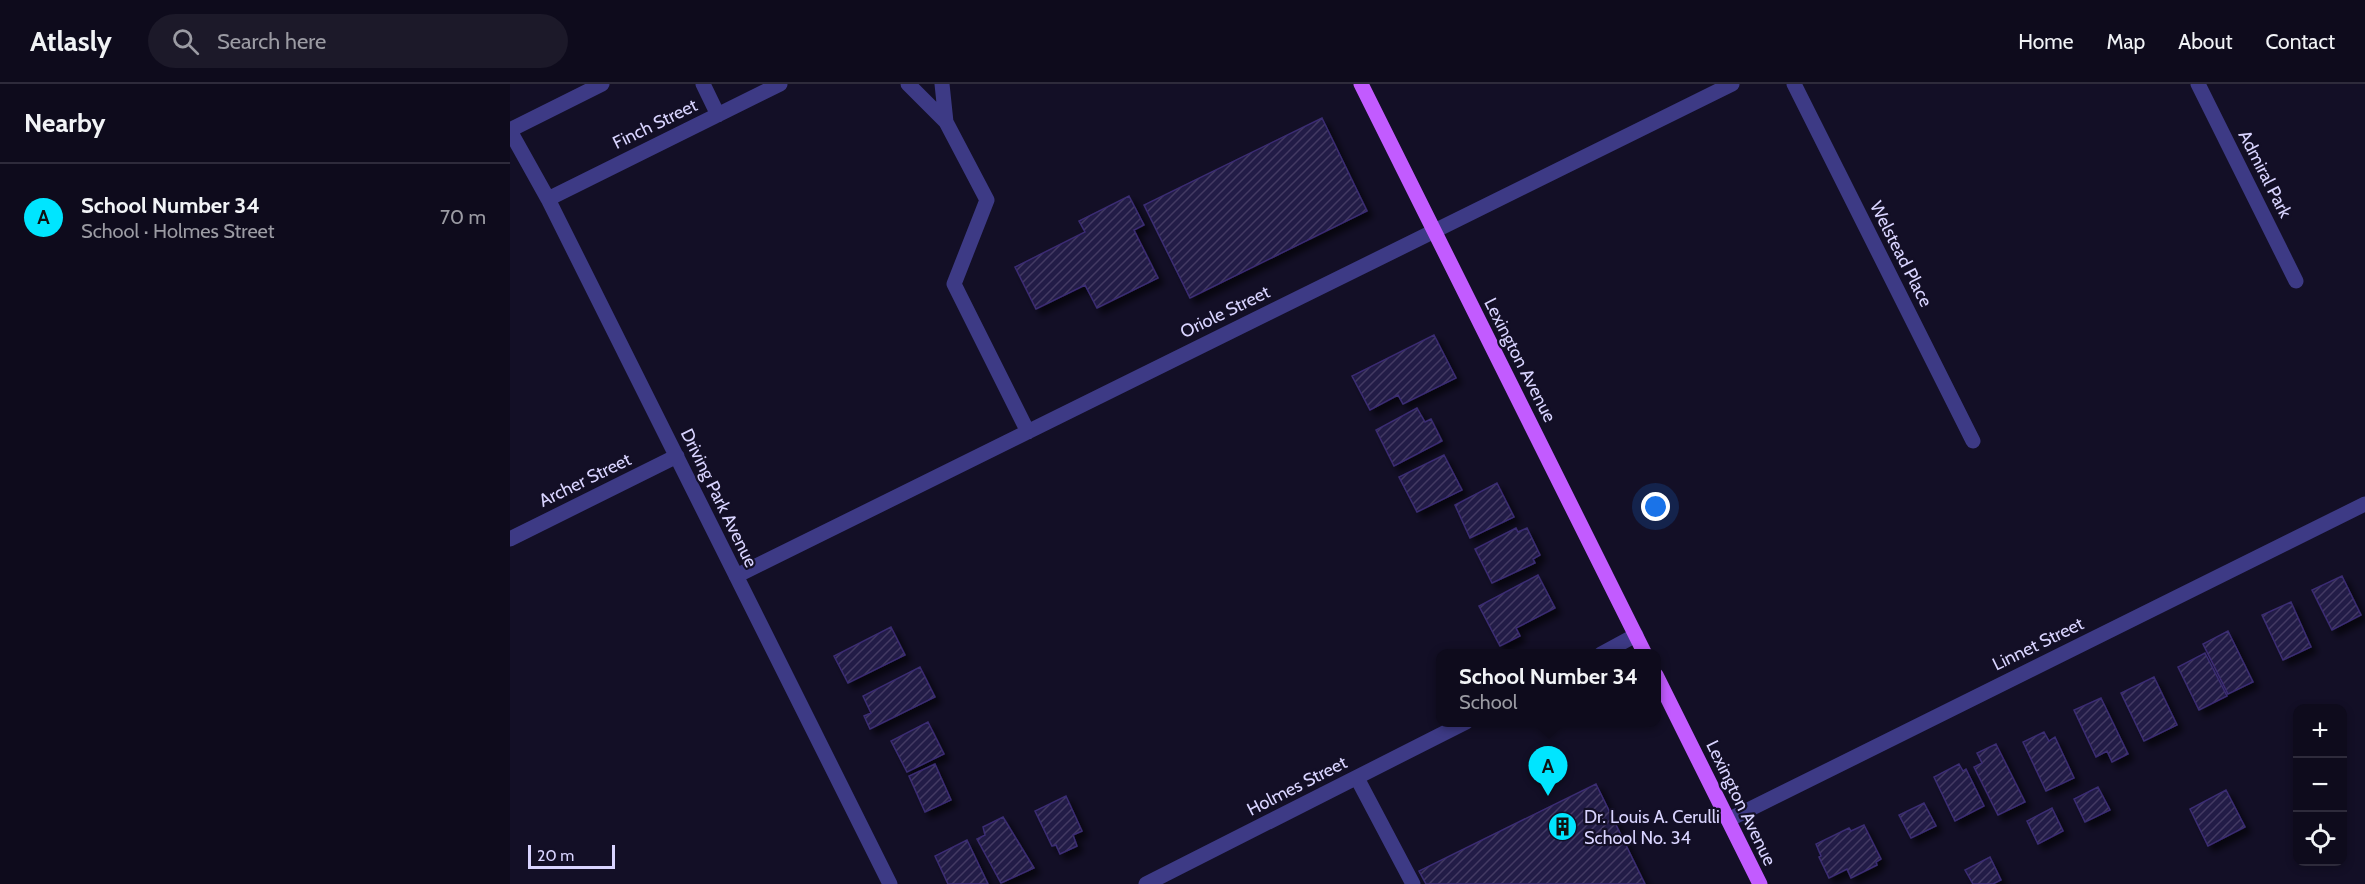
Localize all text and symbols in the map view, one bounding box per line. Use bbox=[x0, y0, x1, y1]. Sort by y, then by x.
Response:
search box bbox=[148, 14, 568, 68]
text: Atlasly bbox=[30, 24, 112, 58]
icon: search bbox=[169, 25, 202, 58]
text: Search here bbox=[217, 28, 326, 55]
text: Home bbox=[2018, 29, 2074, 54]
text: Map bbox=[2107, 29, 2145, 54]
text: About bbox=[2178, 29, 2232, 54]
text: Contact bbox=[2265, 29, 2335, 54]
street label: Finch Street bbox=[609, 94, 701, 154]
text: Nearby bbox=[24, 107, 105, 139]
street label: Admiral Park bbox=[2234, 126, 2297, 222]
text: School Number 34 bbox=[81, 192, 260, 219]
street label: Welstead Place bbox=[1865, 198, 1937, 310]
text: A bbox=[37, 205, 50, 229]
text: 70 m bbox=[440, 205, 486, 229]
text: School · Holmes Street bbox=[81, 219, 275, 243]
street label: Oriole Street bbox=[1177, 281, 1273, 343]
street label: Lexington Avenue bbox=[1479, 294, 1561, 426]
street label: Driving Park Avenue bbox=[676, 425, 762, 571]
street label: Archer Street bbox=[535, 448, 635, 512]
your location bbox=[1641, 492, 1670, 521]
street label: Linnet Street bbox=[1989, 613, 2087, 675]
popup bbox=[1436, 649, 1661, 727]
text: School Number 34 bbox=[1459, 663, 1638, 690]
text: School bbox=[1459, 690, 1517, 714]
map controls bbox=[2293, 704, 2347, 866]
button: + bbox=[2293, 704, 2347, 758]
street label: Lexington Avenue bbox=[1701, 737, 1781, 869]
pin: A bbox=[1528, 746, 1568, 796]
street label: Holmes Street bbox=[1243, 751, 1351, 821]
button: − bbox=[2293, 758, 2347, 812]
place label: Dr. Louis A. Cerulli School No. 34 bbox=[1584, 806, 1720, 849]
building icon: Dr. Louis A. Cerulli School No. 34 bbox=[1547, 811, 1579, 843]
button: locate bbox=[2293, 812, 2347, 866]
scale bar bbox=[528, 842, 615, 870]
text: 20 m bbox=[537, 846, 574, 865]

